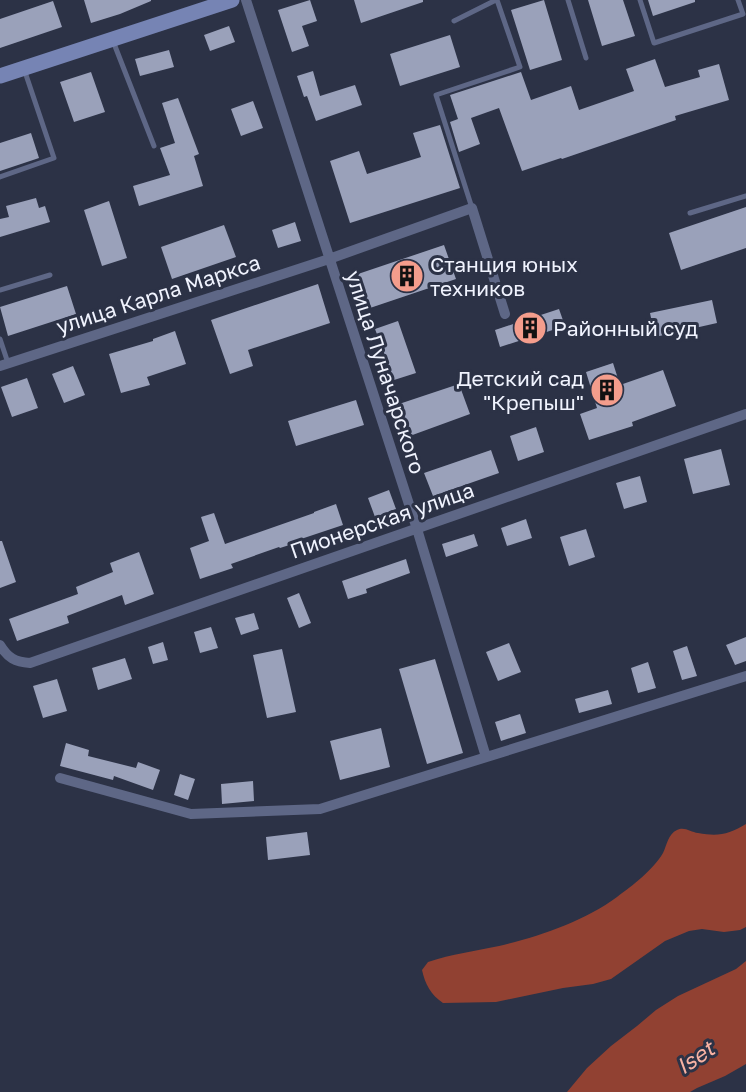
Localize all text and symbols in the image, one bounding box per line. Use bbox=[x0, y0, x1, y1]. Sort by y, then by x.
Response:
street label: улица Карла Маркса bbox=[53, 249, 263, 339]
place label: Станция юных техников bbox=[430, 251, 578, 301]
building icon: Станция юных техников bbox=[389, 258, 425, 294]
street label: улица Луначарского bbox=[341, 267, 431, 477]
building icon: Районный суд bbox=[512, 310, 548, 346]
place label: Районный суд bbox=[553, 315, 698, 341]
place label: Детский сад "Крепыш" bbox=[456, 365, 584, 415]
building icon: Детский сад "Крепыш" bbox=[589, 372, 625, 408]
street label: Пионерская улица bbox=[287, 476, 477, 564]
water label: Iset bbox=[671, 1033, 721, 1079]

